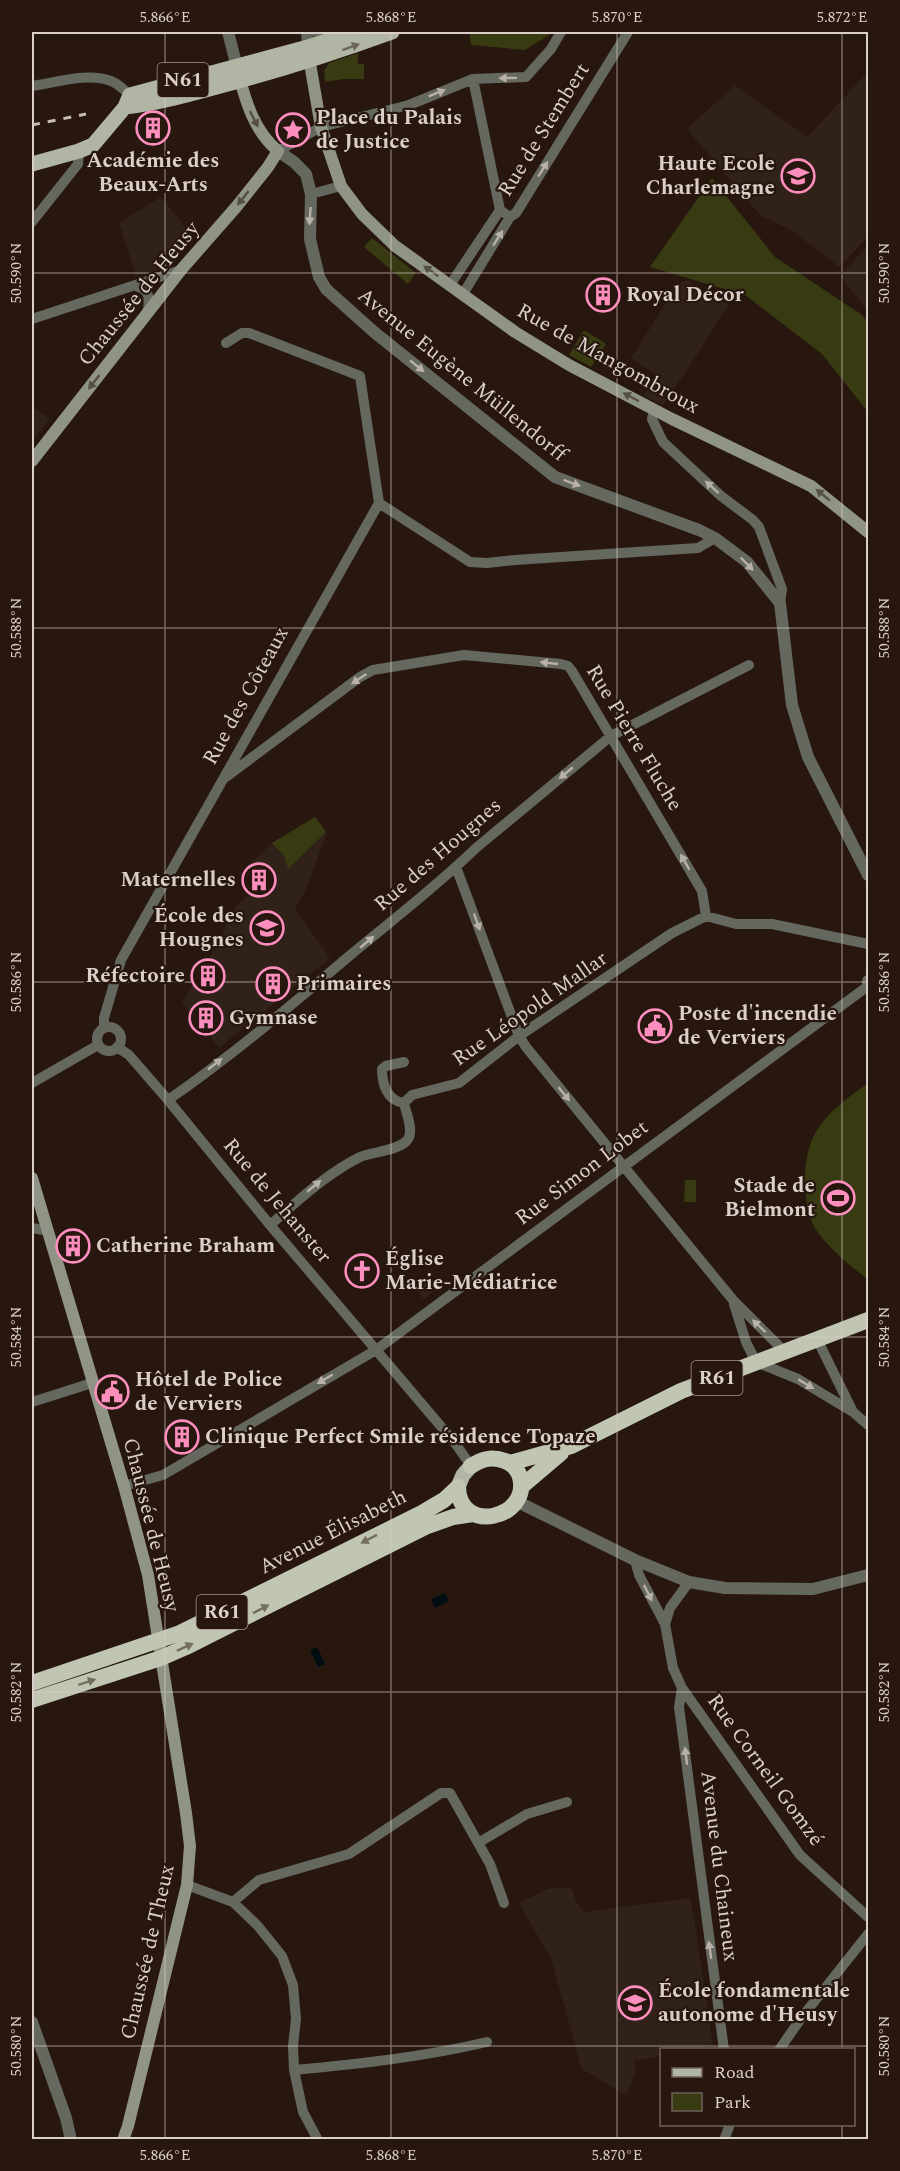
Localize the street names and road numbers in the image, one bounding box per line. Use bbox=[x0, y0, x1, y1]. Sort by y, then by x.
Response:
street label: Rue de Stembert bbox=[490, 57, 598, 203]
road number: N61 bbox=[158, 63, 208, 97]
street label: Chaussée de Heusy bbox=[70, 214, 208, 373]
street label: Avenue Eugène Müllendorff bbox=[350, 280, 575, 471]
street label: Rue de Mangombroux bbox=[511, 295, 705, 423]
street label: Rue des Côteaux bbox=[195, 621, 297, 771]
street label: Rue Pierre Fluche bbox=[577, 659, 691, 817]
street label: Rue des Hougnes bbox=[367, 790, 509, 920]
street label: Rue Léopold Mallar bbox=[446, 943, 614, 1075]
street label: Rue Simon Lobet bbox=[509, 1112, 655, 1234]
street label: Rue de Jehanster bbox=[215, 1131, 339, 1271]
road number: R61 bbox=[692, 1361, 742, 1395]
street label: Chaussée de Heusy bbox=[114, 1435, 188, 1616]
street label: Avenue Élisabeth bbox=[254, 1481, 412, 1583]
road number: R61 bbox=[196, 1595, 248, 1629]
street label: Rue Corneil Gomzé bbox=[699, 1687, 831, 1853]
street label: Avenue du Chaineux bbox=[691, 1769, 747, 1963]
street label: Chaussée de Theux bbox=[112, 1861, 184, 2043]

